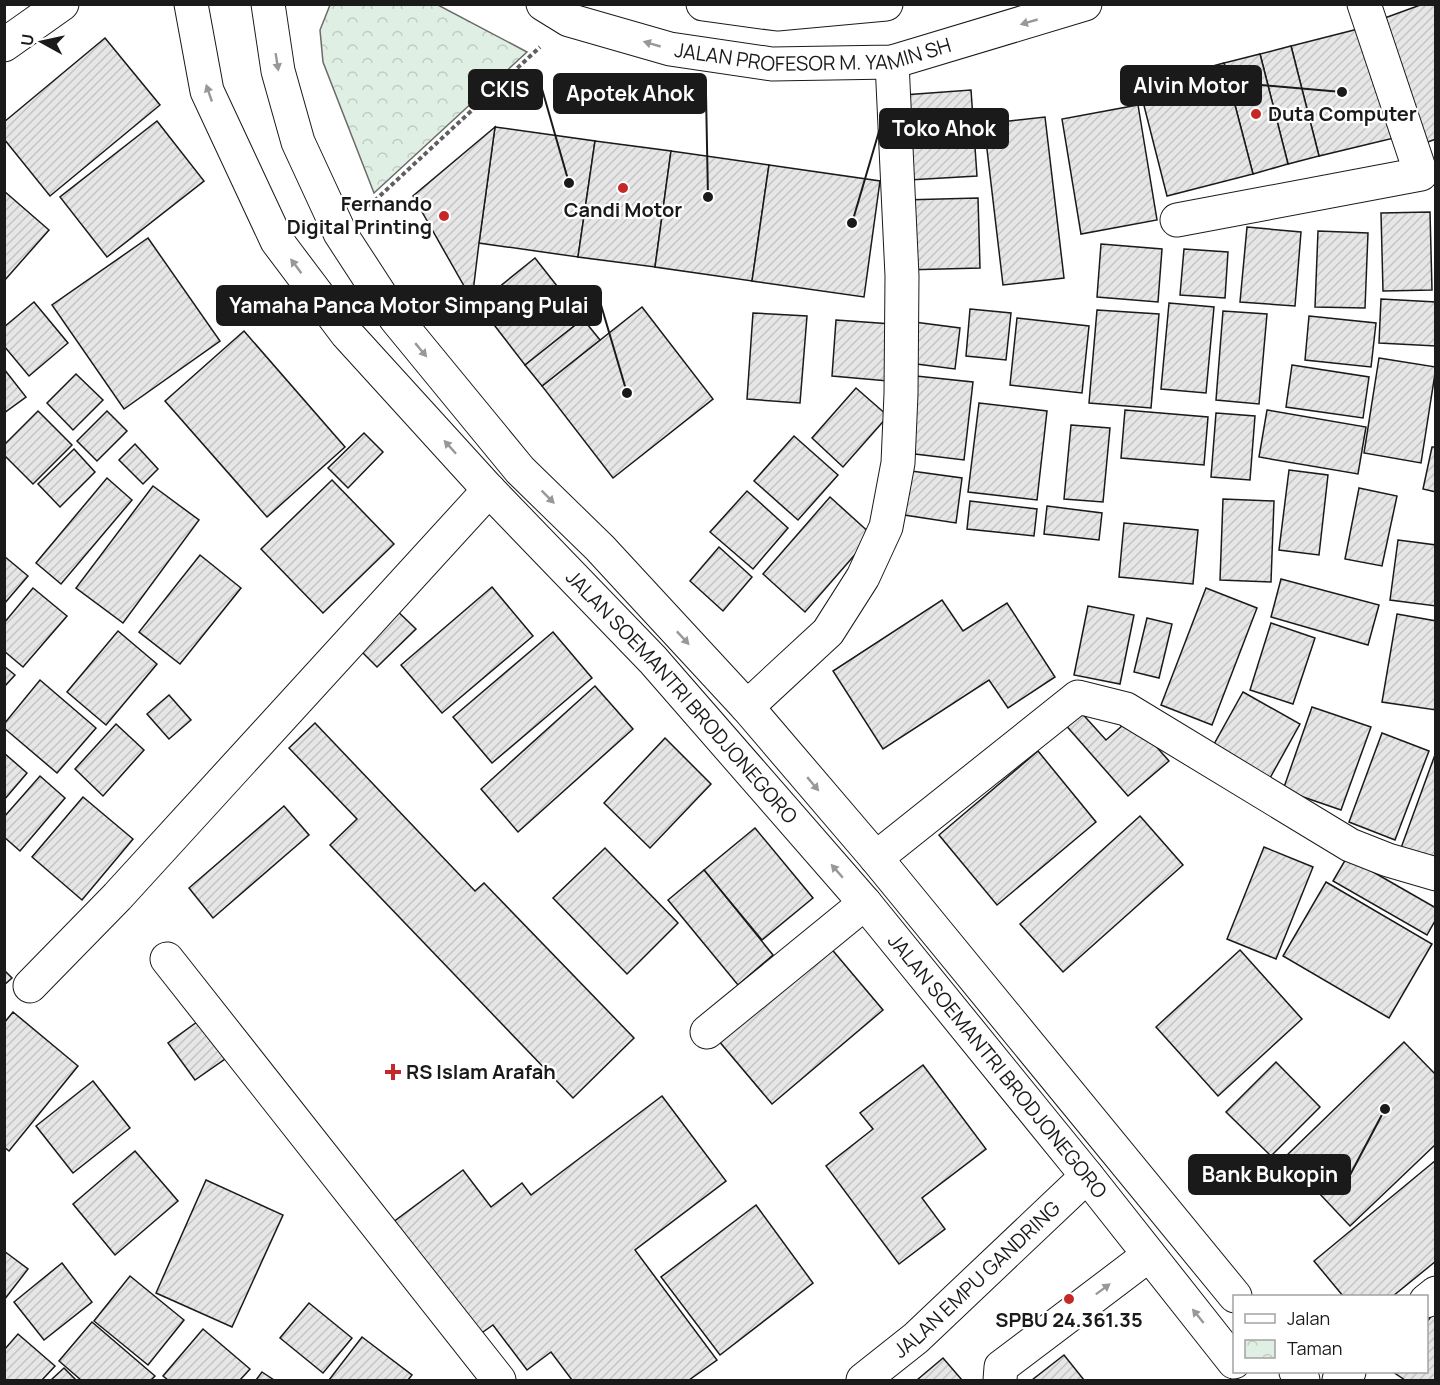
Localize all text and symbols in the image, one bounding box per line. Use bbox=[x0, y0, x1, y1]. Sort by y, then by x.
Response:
north arrow bbox=[12, 12, 72, 72]
one-way arrow bbox=[1020, 18, 1038, 27]
street label: JALAN PROFESOR M. YAMIN SH bbox=[673, 31, 954, 77]
text: U bbox=[15, 33, 39, 47]
one-way arrow bbox=[643, 39, 661, 48]
one-way arrow bbox=[273, 53, 282, 72]
callout: Alvin Motor bbox=[1121, 66, 1261, 105]
callout: CKIS bbox=[469, 70, 542, 109]
text: Alvin Motor bbox=[1133, 71, 1249, 99]
callout: Apotek Ahok bbox=[554, 74, 706, 113]
text: CKIS bbox=[481, 75, 529, 103]
text: Apotek Ahok bbox=[566, 79, 695, 107]
one-way arrow bbox=[203, 84, 213, 102]
place label: Duta Computer bbox=[1268, 100, 1417, 127]
marker: Duta Computer bbox=[1249, 107, 1263, 121]
callout: Toko Ahok bbox=[880, 109, 1008, 148]
text: Toko Ahok bbox=[892, 114, 997, 142]
marker: Candi Motor bbox=[616, 181, 630, 195]
place label: Fernando Digital Printing bbox=[287, 190, 432, 240]
place label: Candi Motor bbox=[564, 196, 682, 223]
marker: Fernando Digital Printing bbox=[437, 209, 451, 223]
one-way arrow bbox=[291, 259, 303, 274]
callout: Yamaha Panca Motor Simpang Pulai bbox=[217, 286, 601, 325]
text: Yamaha Panca Motor Simpang Pulai bbox=[229, 291, 589, 319]
one-way arrow bbox=[415, 342, 428, 358]
one-way arrow bbox=[443, 439, 457, 454]
one-way arrow bbox=[541, 490, 555, 504]
street label: JALAN SOEMANTRI BRODJONEGORO bbox=[560, 564, 804, 829]
one-way arrow bbox=[676, 630, 689, 645]
one-way arrow bbox=[806, 776, 819, 791]
one-way arrow bbox=[831, 864, 844, 879]
street label: JALAN SOEMANTRI BRODJONEGORO bbox=[882, 928, 1113, 1204]
place label: RS Islam Arafah bbox=[406, 1058, 556, 1085]
marker: RS Islam Arafah bbox=[384, 1063, 402, 1081]
callout: Bank Bukopin bbox=[1189, 1155, 1350, 1194]
text: Bank Bukopin bbox=[1202, 1160, 1338, 1188]
street label: JALAN EMPU GANDRING bbox=[888, 1194, 1066, 1364]
one-way arrow bbox=[1096, 1284, 1111, 1296]
marker: SPBU 24.361.35 bbox=[1062, 1292, 1076, 1306]
legend bbox=[1233, 1295, 1428, 1373]
place label: SPBU 24.361.35 bbox=[995, 1306, 1143, 1333]
text: Jalan bbox=[1287, 1306, 1330, 1330]
one-way arrow bbox=[1191, 1308, 1204, 1324]
text: Taman bbox=[1287, 1336, 1342, 1360]

